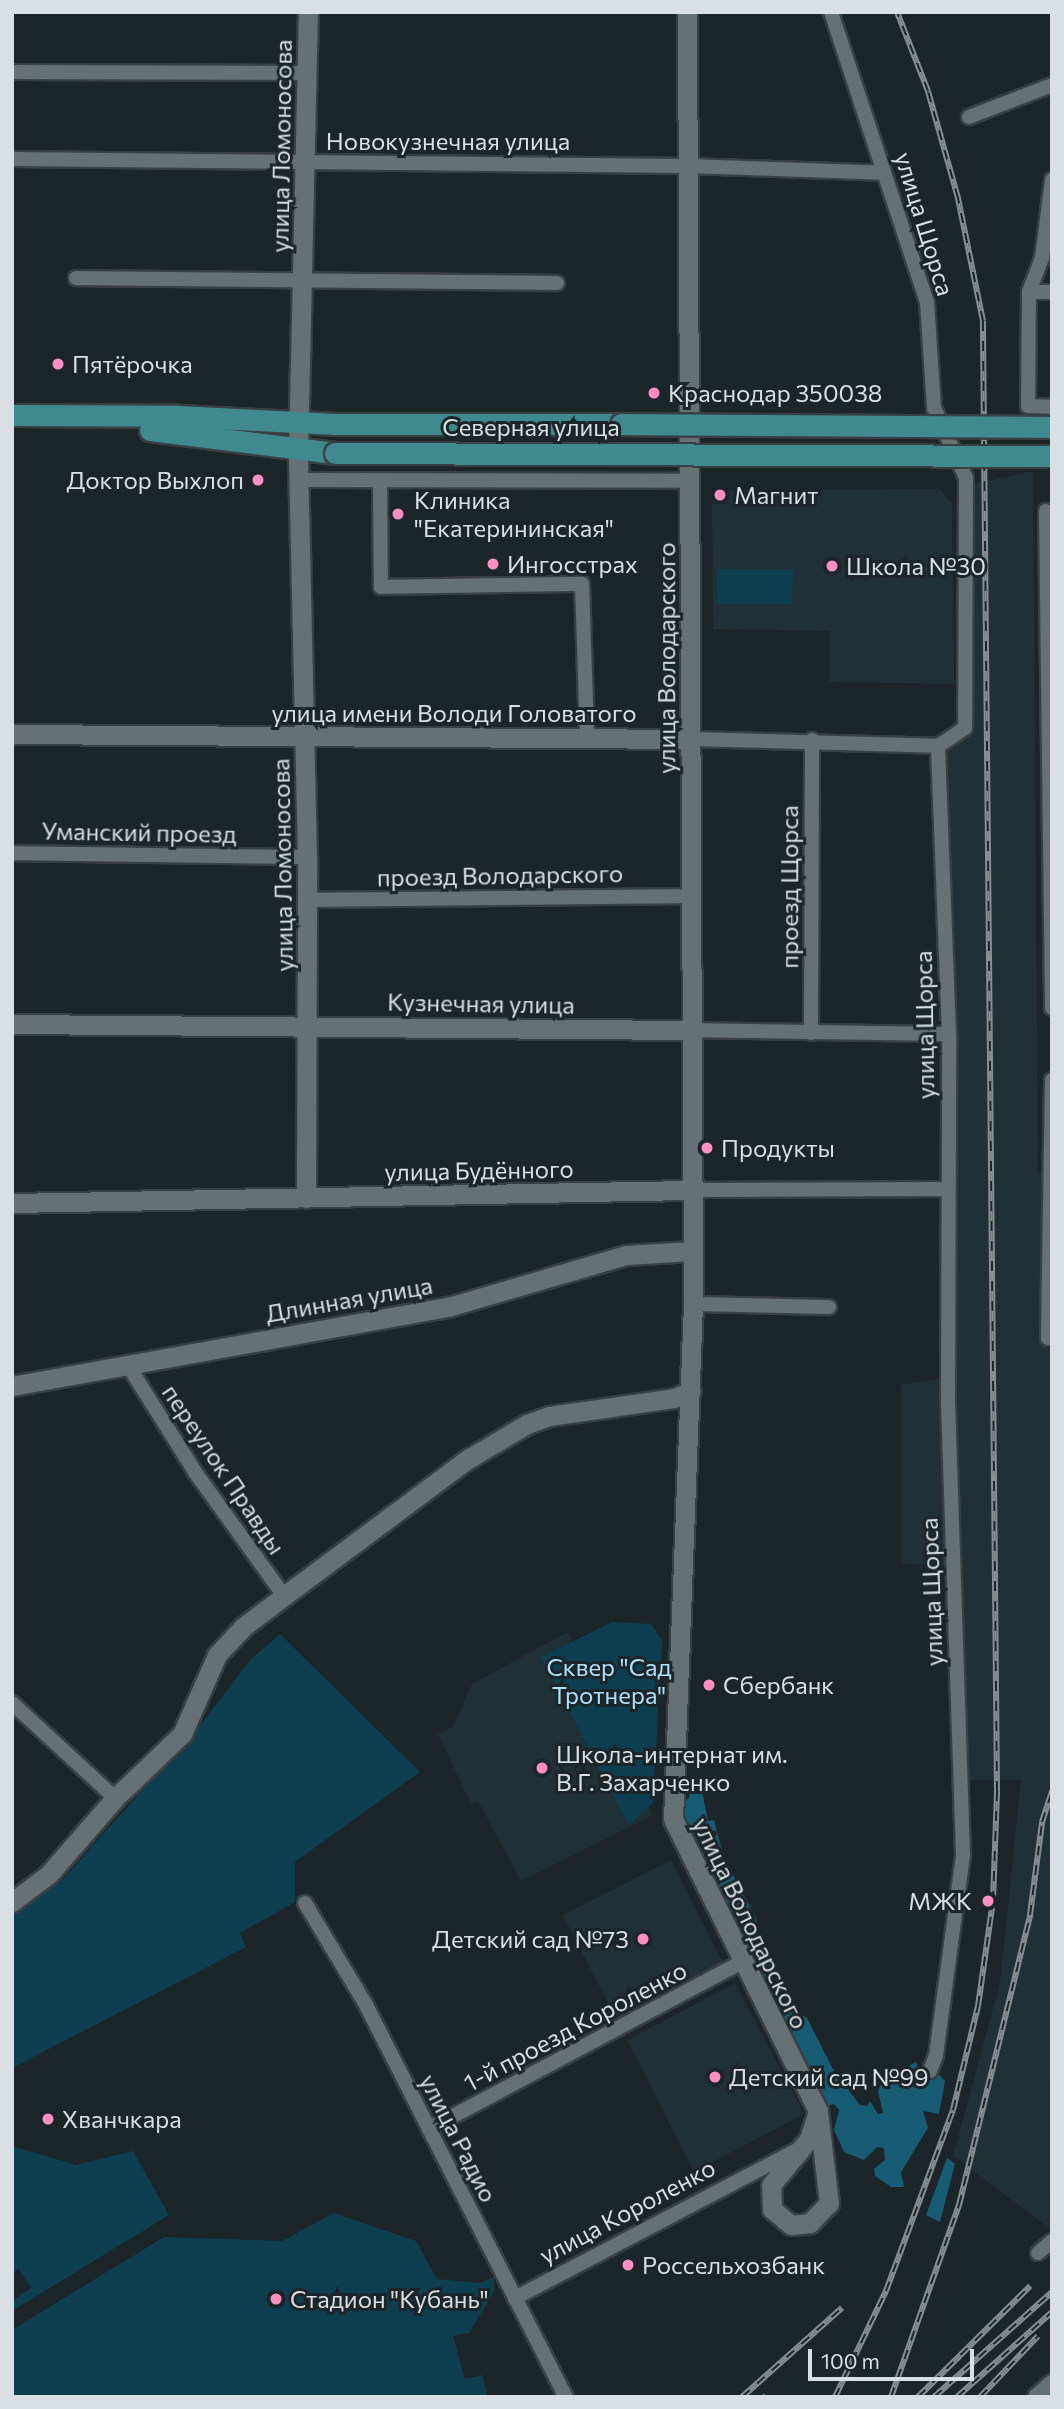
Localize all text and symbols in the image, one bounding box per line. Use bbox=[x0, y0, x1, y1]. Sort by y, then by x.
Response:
street label: улица Ломоносова bbox=[265, 39, 297, 253]
street label: Новокузнечная улица bbox=[326, 127, 570, 155]
street label: улица Щорса bbox=[890, 149, 960, 299]
place label: Пятёрочка bbox=[72, 350, 193, 378]
marker: Пятёрочка bbox=[50, 356, 66, 372]
place label: Краснодар 350038 bbox=[668, 379, 882, 407]
marker: Краснодар 350038 bbox=[646, 385, 662, 401]
street label: Северная улица bbox=[442, 413, 620, 441]
place label: Доктор Выхлоп bbox=[66, 466, 244, 494]
marker: Доктор Выхлоп bbox=[250, 472, 266, 488]
place label: Магнит bbox=[734, 481, 818, 509]
place label: Клиника "Екатерининская" bbox=[414, 486, 614, 542]
marker: Магнит bbox=[712, 487, 728, 503]
marker: Клиника "Екатерининская" bbox=[388, 504, 408, 524]
street label: улица Володарского bbox=[652, 542, 680, 774]
place label: Ингосстрах bbox=[507, 550, 638, 578]
place label: Школа №30 bbox=[846, 552, 986, 580]
marker: Ингосстрах bbox=[485, 556, 501, 572]
marker: Школа №30 bbox=[824, 558, 840, 574]
street label: улица имени Володи Головатого bbox=[271, 699, 637, 727]
street label: улица Ломоносова bbox=[266, 758, 298, 972]
street label: проезд Щорса bbox=[775, 805, 803, 969]
street label: Уманский проезд bbox=[41, 816, 237, 848]
street label: проезд Володарского bbox=[377, 858, 623, 892]
street label: улица Щорса bbox=[908, 950, 940, 1100]
street label: Кузнечная улица bbox=[387, 987, 575, 1019]
place label: Продукты bbox=[721, 1134, 835, 1162]
marker: Продукты bbox=[699, 1140, 715, 1156]
street label: улица Будённого bbox=[384, 1154, 574, 1186]
street label: Длинная улица bbox=[263, 1270, 435, 1328]
street label: переулок Правды bbox=[157, 1379, 291, 1559]
street label: улица Щорса bbox=[914, 1517, 948, 1667]
park label: Сквер "Сад Тротнера" bbox=[546, 1653, 672, 1709]
place label: Сбербанк bbox=[723, 1671, 834, 1699]
marker: Сбербанк bbox=[701, 1677, 717, 1693]
place label: Школа-интернат им. В.Г. Захарченко bbox=[556, 1740, 788, 1796]
marker: Школа-интернат им. В.Г. Захарченко bbox=[534, 1760, 550, 1776]
street label: улица Володарского bbox=[687, 1813, 815, 2033]
place label: МЖК bbox=[908, 1887, 972, 1915]
marker: МЖК bbox=[978, 1891, 998, 1911]
place label: Детский сад №73 bbox=[432, 1925, 629, 1953]
marker: Детский сад №73 bbox=[635, 1931, 651, 1947]
street label: 1-й проезд Короленко bbox=[459, 1955, 691, 2097]
place label: Детский сад №99 bbox=[729, 2063, 929, 2091]
street label: улица Радио bbox=[414, 2069, 504, 2207]
marker: Детский сад №99 bbox=[707, 2069, 723, 2085]
place label: Хванчкара bbox=[62, 2105, 182, 2133]
marker: Хванчкара bbox=[40, 2111, 56, 2127]
street label: улица Короленко bbox=[534, 2153, 720, 2269]
place label: Россельхозбанк bbox=[642, 2251, 825, 2279]
marker: Россельхозбанк bbox=[620, 2257, 636, 2273]
place label: Стадион "Кубань" bbox=[290, 2285, 489, 2313]
marker: Стадион "Кубань" bbox=[268, 2291, 284, 2307]
scale bar bbox=[812, 2336, 978, 2380]
text: 100 m bbox=[821, 2348, 880, 2373]

